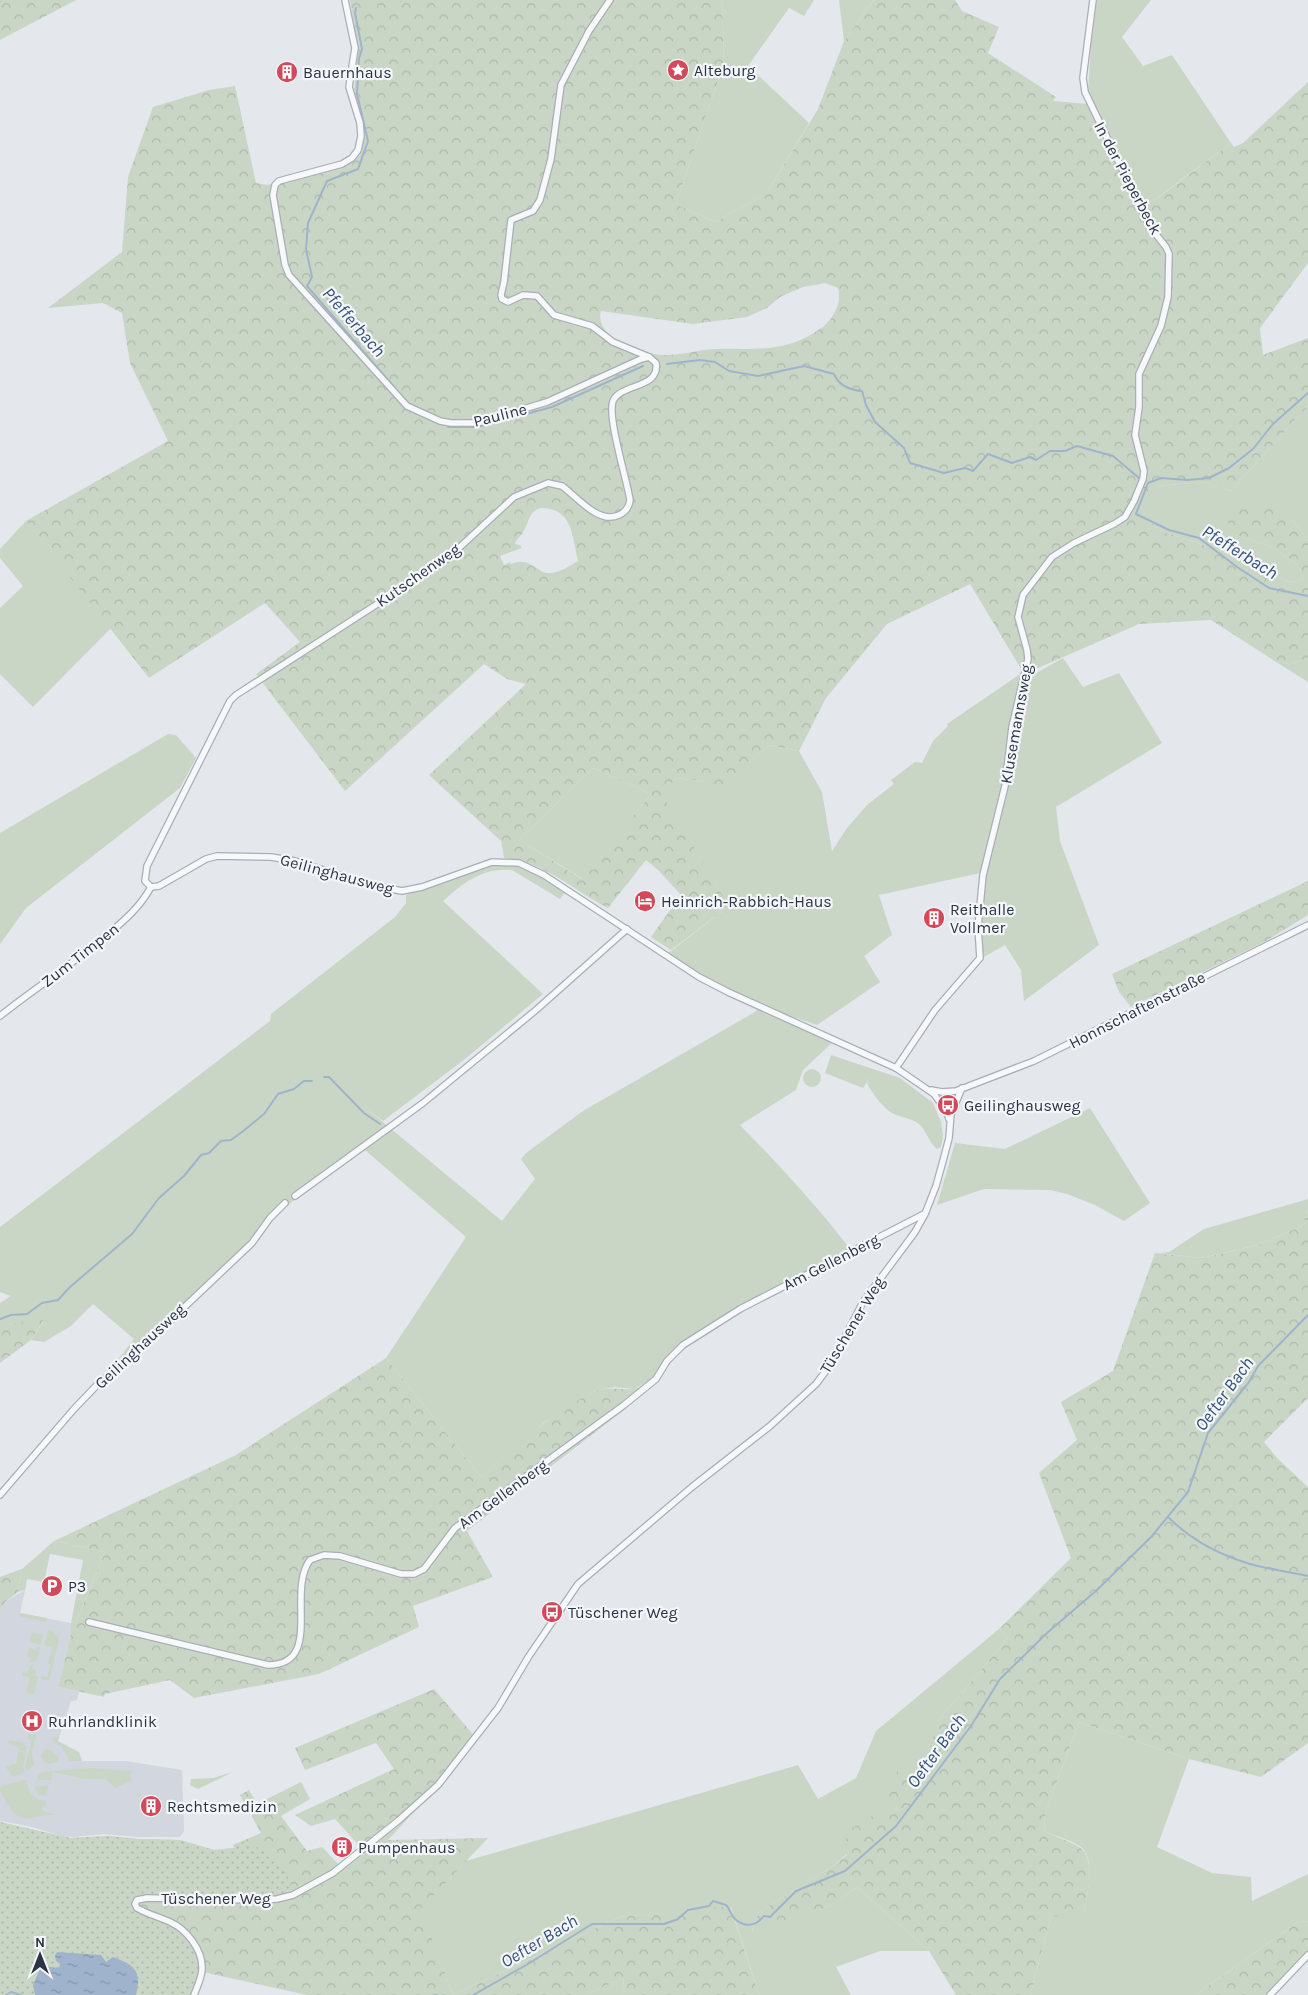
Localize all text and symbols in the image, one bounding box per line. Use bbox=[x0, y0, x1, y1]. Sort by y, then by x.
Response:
place icon: Alteburg bbox=[666, 58, 690, 82]
building icon: Bauernhaus bbox=[275, 60, 299, 84]
place label: Alteburg bbox=[694, 61, 756, 80]
place label: Bauernhaus bbox=[303, 63, 392, 82]
street label: In der Pieperbeck bbox=[1090, 118, 1166, 238]
water label: Pfefferbach bbox=[318, 283, 390, 361]
street label: Pauline bbox=[471, 399, 529, 431]
water label: Pfefferbach bbox=[1198, 520, 1282, 584]
street label: Kutschenweg bbox=[372, 539, 464, 611]
street label: Klusemannsweg bbox=[996, 663, 1036, 785]
street label: Geilinghausweg bbox=[278, 850, 396, 898]
hotel icon: Heinrich-Rabbich-Haus bbox=[633, 889, 657, 913]
place label: Heinrich-Rabbich-Haus bbox=[661, 892, 832, 911]
place label: Reithalle Vollmer bbox=[950, 900, 1014, 937]
building icon: Reithalle Vollmer bbox=[922, 906, 946, 930]
street label: Zum Timpen bbox=[38, 919, 122, 991]
street label: Honnschaftenstraße bbox=[1066, 967, 1208, 1053]
bus stop icon: Geilinghausweg bbox=[936, 1093, 960, 1117]
place label: Geilinghausweg bbox=[964, 1096, 1081, 1115]
street label: Am Gellenberg bbox=[780, 1230, 882, 1294]
street label: Tüschener Weg bbox=[816, 1273, 888, 1377]
street label: Geilinghausweg bbox=[91, 1299, 189, 1393]
water label: Oefter Bach bbox=[1190, 1353, 1258, 1435]
street label: Am Gellenberg bbox=[455, 1455, 551, 1533]
parking icon: P3 bbox=[40, 1574, 64, 1598]
place label: P3 bbox=[68, 1577, 86, 1596]
bus stop icon: Tüschener Weg bbox=[540, 1600, 564, 1624]
place label: Tüschener Weg bbox=[568, 1603, 678, 1622]
hospital icon: Ruhrlandklinik bbox=[20, 1709, 44, 1733]
water label: Oefter Bach bbox=[902, 1710, 970, 1792]
place label: Ruhrlandklinik bbox=[48, 1712, 157, 1731]
building icon: Rechtsmedizin bbox=[139, 1794, 163, 1818]
place label: Rechtsmedizin bbox=[167, 1797, 277, 1816]
building icon: Pumpenhaus bbox=[330, 1835, 354, 1859]
place label: Pumpenhaus bbox=[358, 1838, 455, 1857]
street label: Tüschener Weg bbox=[161, 1889, 271, 1908]
water label: Oefter Bach bbox=[496, 1909, 582, 1973]
north arrow bbox=[15, 1930, 65, 1980]
text: N bbox=[35, 1934, 45, 1951]

